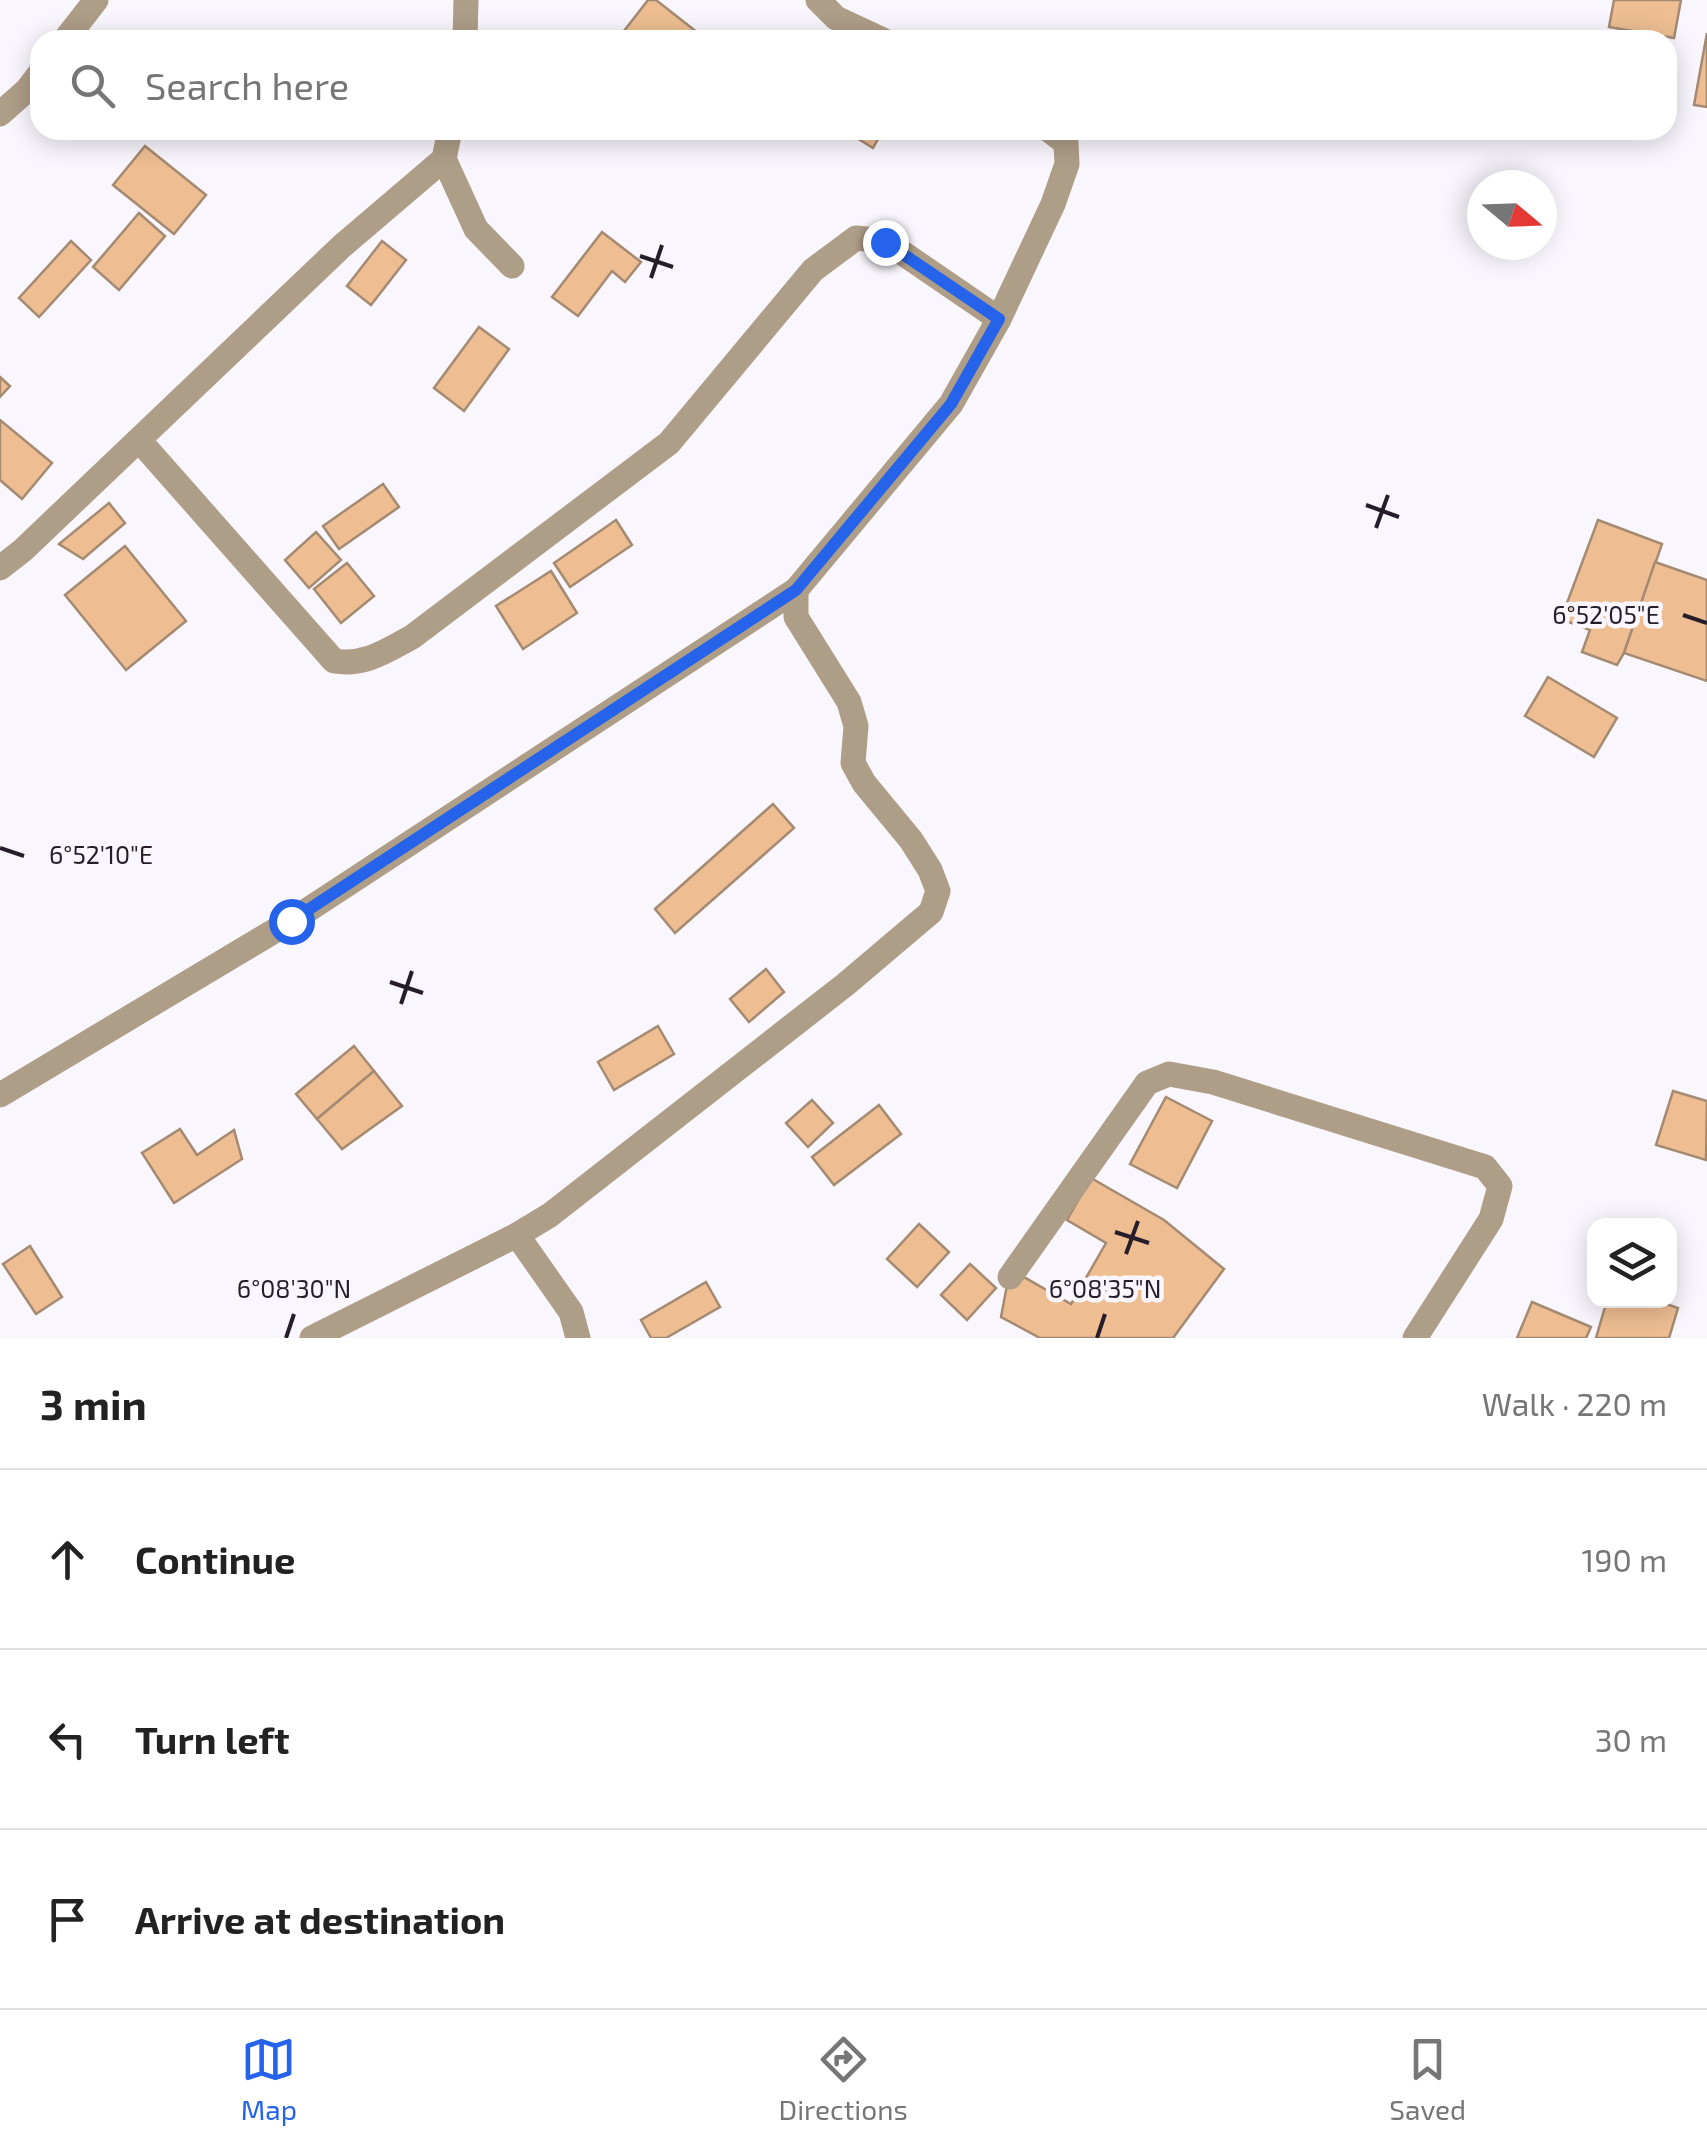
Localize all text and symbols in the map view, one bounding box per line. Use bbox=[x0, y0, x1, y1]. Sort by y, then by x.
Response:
search box bbox=[30, 30, 1677, 140]
icon: search bbox=[65, 58, 120, 113]
text: Search here bbox=[145, 62, 349, 108]
north arrow bbox=[1467, 170, 1557, 260]
route end bbox=[863, 220, 909, 266]
text: 6°52'05"E bbox=[1552, 599, 1660, 629]
text: 6°52'10"E bbox=[49, 839, 153, 869]
route start bbox=[269, 899, 315, 945]
map controls bbox=[1587, 1218, 1677, 1308]
button: layers bbox=[1587, 1218, 1677, 1308]
text: 6°08'30"N bbox=[237, 1273, 351, 1303]
text: 6°08'35"N bbox=[1049, 1273, 1161, 1303]
text: 3 min bbox=[40, 1378, 147, 1428]
text: Walk · 220 m bbox=[1482, 1384, 1667, 1422]
icon: ahead bbox=[40, 1532, 95, 1587]
text: Continue bbox=[135, 1536, 295, 1582]
text: 190 m bbox=[1581, 1540, 1667, 1578]
icon: left bbox=[40, 1712, 95, 1767]
text: Turn left bbox=[135, 1716, 290, 1762]
text: 30 m bbox=[1595, 1720, 1667, 1758]
icon: arrive bbox=[40, 1892, 95, 1947]
text: Arrive at destination bbox=[135, 1896, 505, 1942]
tab: Map bbox=[241, 2032, 297, 2126]
tab: Directions bbox=[779, 2032, 908, 2126]
tab: Saved bbox=[1389, 2032, 1466, 2126]

